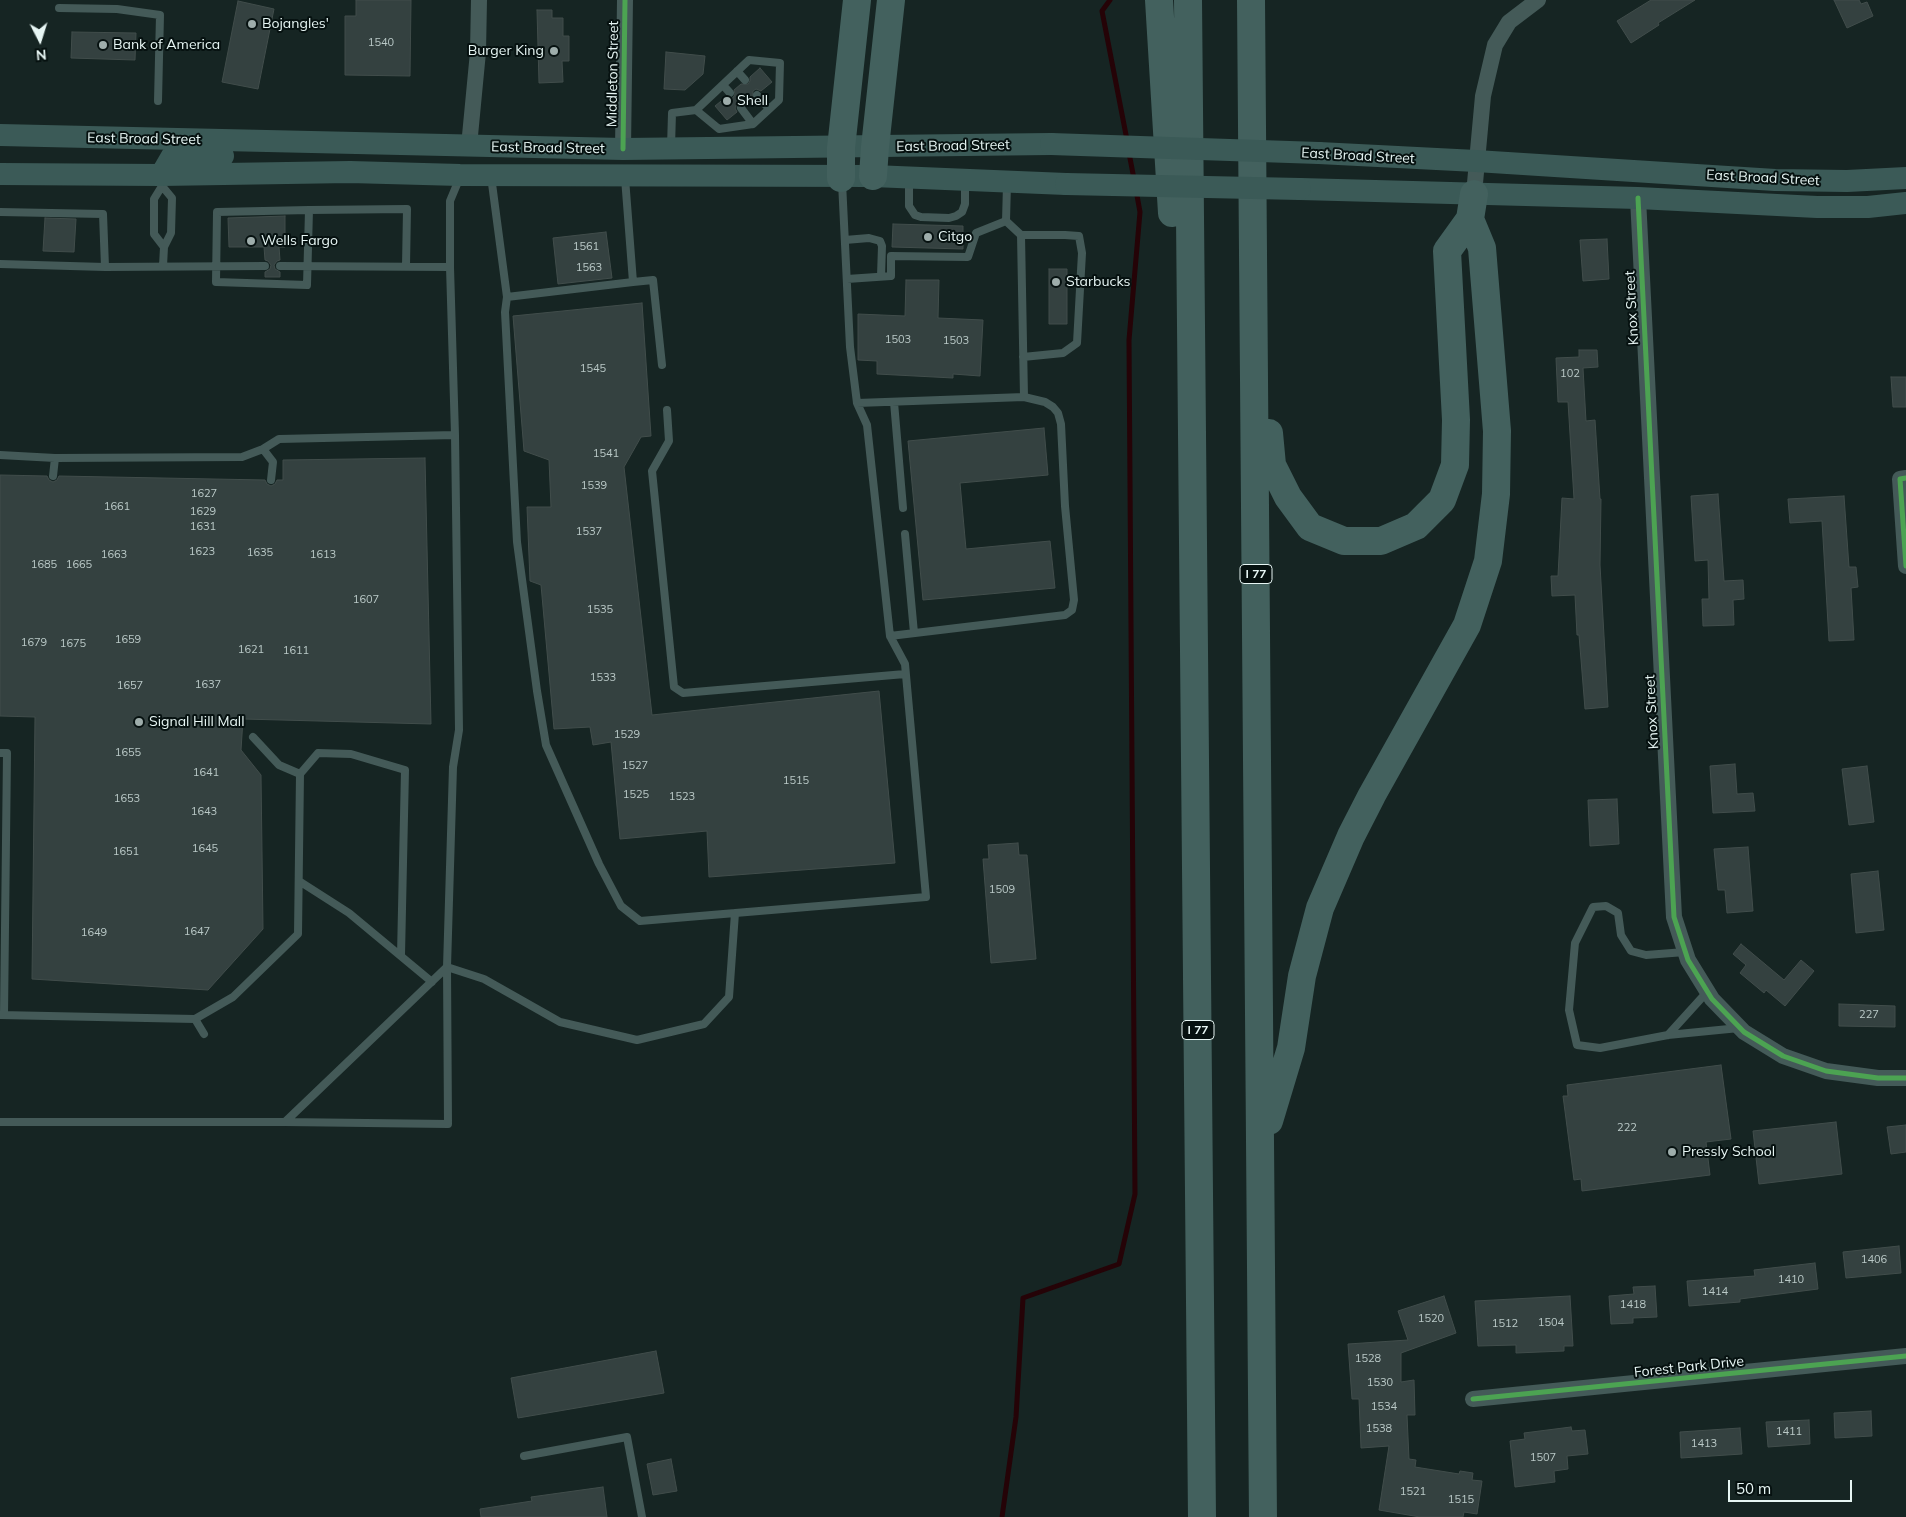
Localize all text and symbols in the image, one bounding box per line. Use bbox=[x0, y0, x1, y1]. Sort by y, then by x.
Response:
north arrow bbox=[15, 15, 65, 65]
place label: Bojangles' bbox=[262, 16, 329, 32]
marker: Bojangles' bbox=[246, 18, 258, 30]
street label: Middleton Street bbox=[604, 21, 622, 127]
house number: 1540 bbox=[368, 36, 394, 50]
place label: Bank of America bbox=[113, 37, 220, 53]
marker: Bank of America bbox=[97, 39, 109, 51]
place label: Burger King bbox=[468, 43, 544, 59]
marker: Burger King bbox=[548, 45, 560, 57]
text: N bbox=[35, 46, 47, 64]
place label: Shell bbox=[737, 93, 768, 109]
marker: Shell bbox=[721, 95, 733, 107]
street label: East Broad Street bbox=[87, 130, 201, 148]
street label: East Broad Street bbox=[896, 137, 1010, 155]
street label: East Broad Street bbox=[491, 139, 605, 157]
street label: East Broad Street bbox=[1301, 145, 1415, 167]
street label: East Broad Street bbox=[1706, 167, 1820, 189]
place label: Citgo bbox=[938, 229, 972, 245]
marker: Citgo bbox=[922, 231, 934, 243]
place label: Wells Fargo bbox=[261, 233, 338, 249]
marker: Wells Fargo bbox=[245, 235, 257, 247]
house number: 1561 bbox=[573, 240, 599, 254]
house number: 1563 bbox=[576, 261, 602, 275]
street label: Knox Street bbox=[1622, 270, 1642, 346]
place label: Starbucks bbox=[1066, 274, 1131, 290]
marker: Starbucks bbox=[1050, 276, 1062, 288]
house number: 1503 bbox=[885, 333, 911, 347]
house number: 1503 bbox=[943, 334, 969, 348]
house number: 1545 bbox=[580, 362, 606, 376]
house number: 102 bbox=[1560, 367, 1580, 381]
house number: 1541 bbox=[593, 447, 619, 461]
house number: 1539 bbox=[581, 479, 607, 493]
house number: 1627 bbox=[191, 487, 217, 501]
house number: 1661 bbox=[104, 500, 130, 514]
house number: 1629 bbox=[190, 505, 216, 519]
house number: 1631 bbox=[190, 520, 216, 534]
house number: 1537 bbox=[576, 525, 602, 539]
house number: 1623 bbox=[189, 545, 215, 559]
house number: 1635 bbox=[247, 546, 273, 560]
house number: 1663 bbox=[101, 548, 127, 562]
house number: 1613 bbox=[310, 548, 336, 562]
house number: 1685 bbox=[31, 558, 57, 572]
house number: 1665 bbox=[66, 558, 92, 572]
road number: I 77 bbox=[1240, 564, 1272, 584]
house number: 1607 bbox=[353, 593, 379, 607]
house number: 1535 bbox=[587, 603, 613, 617]
house number: 1659 bbox=[115, 633, 141, 647]
house number: 1679 bbox=[21, 636, 47, 650]
house number: 1675 bbox=[60, 637, 86, 651]
house number: 1621 bbox=[238, 643, 264, 657]
house number: 1611 bbox=[283, 644, 309, 658]
house number: 1533 bbox=[590, 671, 616, 685]
street label: Knox Street bbox=[1642, 674, 1662, 750]
house number: 1637 bbox=[195, 678, 221, 692]
house number: 1657 bbox=[117, 679, 143, 693]
place label: Signal Hill Mall bbox=[149, 714, 245, 730]
marker: Signal Hill Mall bbox=[133, 716, 145, 728]
house number: 1529 bbox=[614, 728, 640, 742]
house number: 1655 bbox=[115, 746, 141, 760]
house number: 1527 bbox=[622, 759, 648, 773]
house number: 1641 bbox=[193, 766, 219, 780]
house number: 1515 bbox=[783, 774, 809, 788]
house number: 1525 bbox=[623, 788, 649, 802]
house number: 1523 bbox=[669, 790, 695, 804]
house number: 1653 bbox=[114, 792, 140, 806]
house number: 1643 bbox=[191, 805, 217, 819]
house number: 1645 bbox=[192, 842, 218, 856]
house number: 1651 bbox=[113, 845, 139, 859]
house number: 1509 bbox=[989, 883, 1015, 897]
house number: 1647 bbox=[184, 925, 210, 939]
house number: 1649 bbox=[81, 926, 107, 940]
house number: 227 bbox=[1859, 1008, 1879, 1022]
road number: I 77 bbox=[1182, 1020, 1214, 1040]
house number: 222 bbox=[1617, 1121, 1637, 1135]
place label: Pressly School bbox=[1682, 1144, 1775, 1160]
marker: Pressly School bbox=[1666, 1146, 1678, 1158]
house number: 1406 bbox=[1861, 1253, 1887, 1267]
house number: 1410 bbox=[1778, 1273, 1804, 1287]
house number: 1414 bbox=[1702, 1285, 1728, 1299]
house number: 1418 bbox=[1620, 1298, 1646, 1312]
house number: 1520 bbox=[1418, 1312, 1444, 1326]
house number: 1504 bbox=[1538, 1316, 1564, 1330]
house number: 1512 bbox=[1492, 1317, 1518, 1331]
house number: 1528 bbox=[1355, 1352, 1381, 1366]
street label: Forest Park Drive bbox=[1633, 1353, 1745, 1381]
house number: 1530 bbox=[1367, 1376, 1393, 1390]
house number: 1534 bbox=[1371, 1400, 1397, 1414]
house number: 1538 bbox=[1366, 1422, 1392, 1436]
house number: 1411 bbox=[1776, 1425, 1802, 1439]
house number: 1413 bbox=[1691, 1437, 1717, 1451]
house number: 1507 bbox=[1530, 1451, 1556, 1465]
scale bar bbox=[1731, 1470, 1855, 1502]
text: 50 m bbox=[1736, 1479, 1771, 1498]
house number: 1521 bbox=[1400, 1485, 1426, 1499]
house number: 1515 bbox=[1448, 1493, 1474, 1507]

